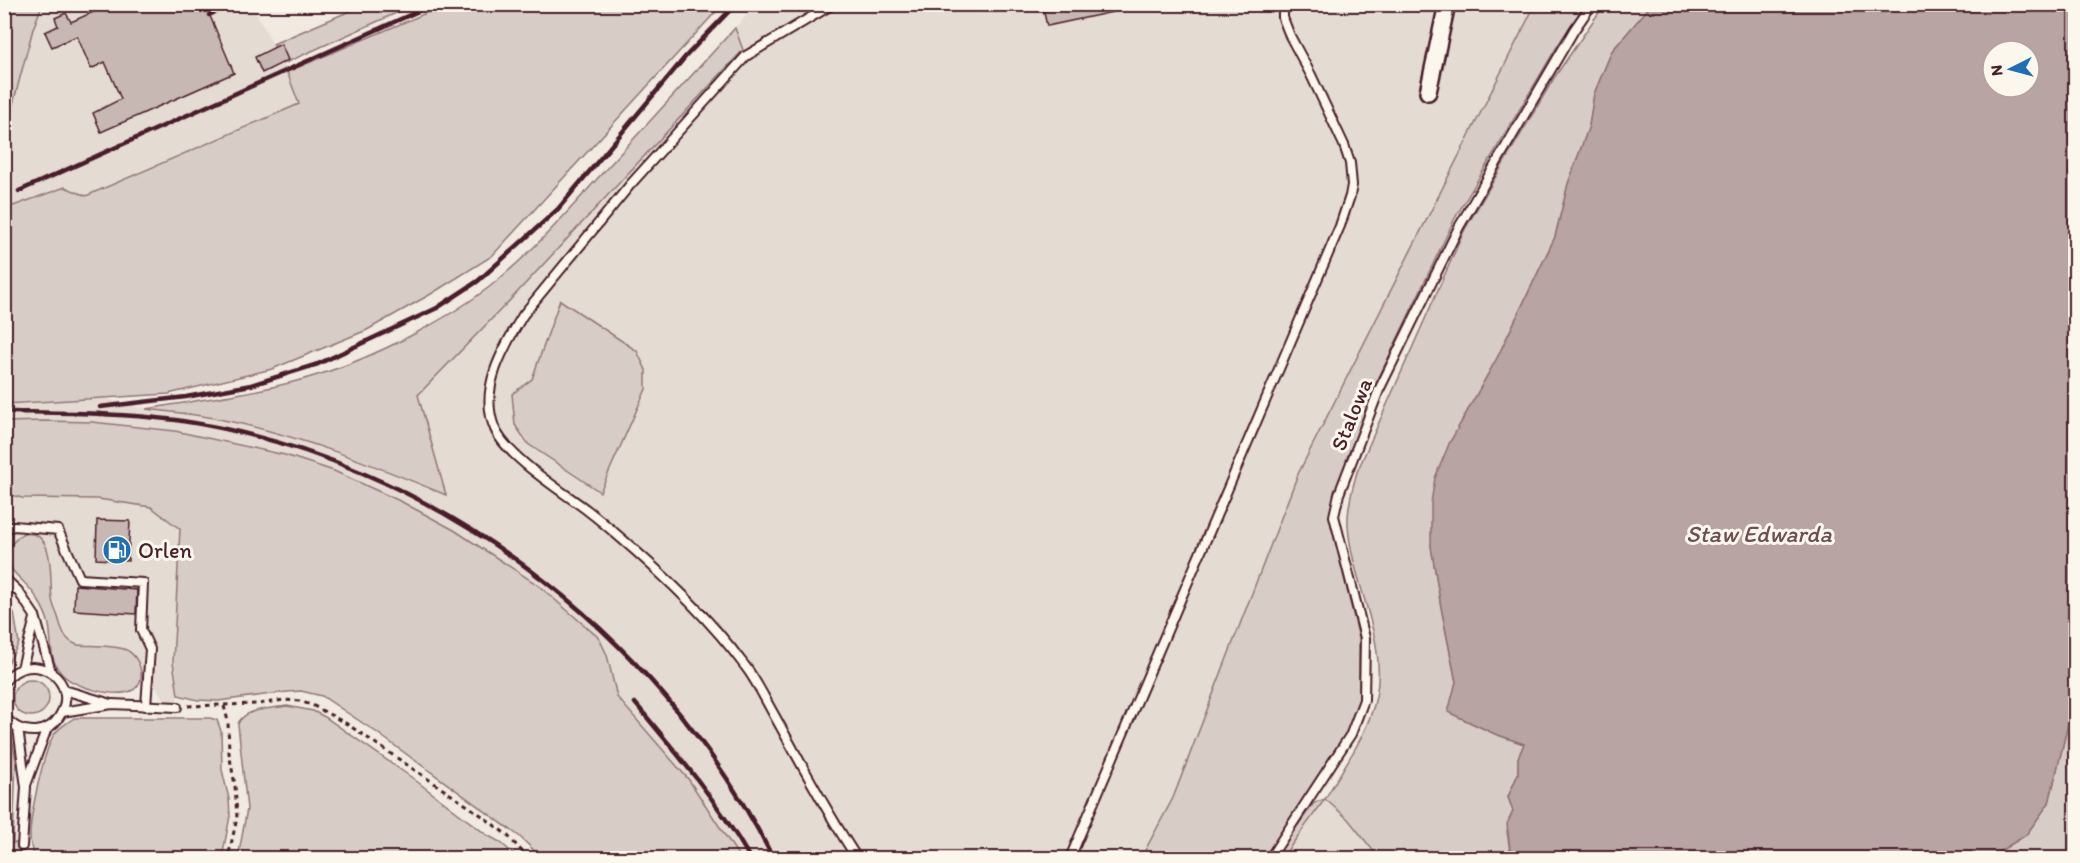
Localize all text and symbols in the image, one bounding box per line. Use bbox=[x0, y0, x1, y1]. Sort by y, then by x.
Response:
north arrow bbox=[1981, 39, 2041, 99]
text: N bbox=[1987, 64, 2007, 77]
street label: Stalowa bbox=[1325, 373, 1378, 454]
water label: Staw Edwarda bbox=[1686, 519, 1832, 548]
fuel station icon: Orlen bbox=[101, 534, 133, 566]
place label: Orlen bbox=[138, 537, 192, 564]

